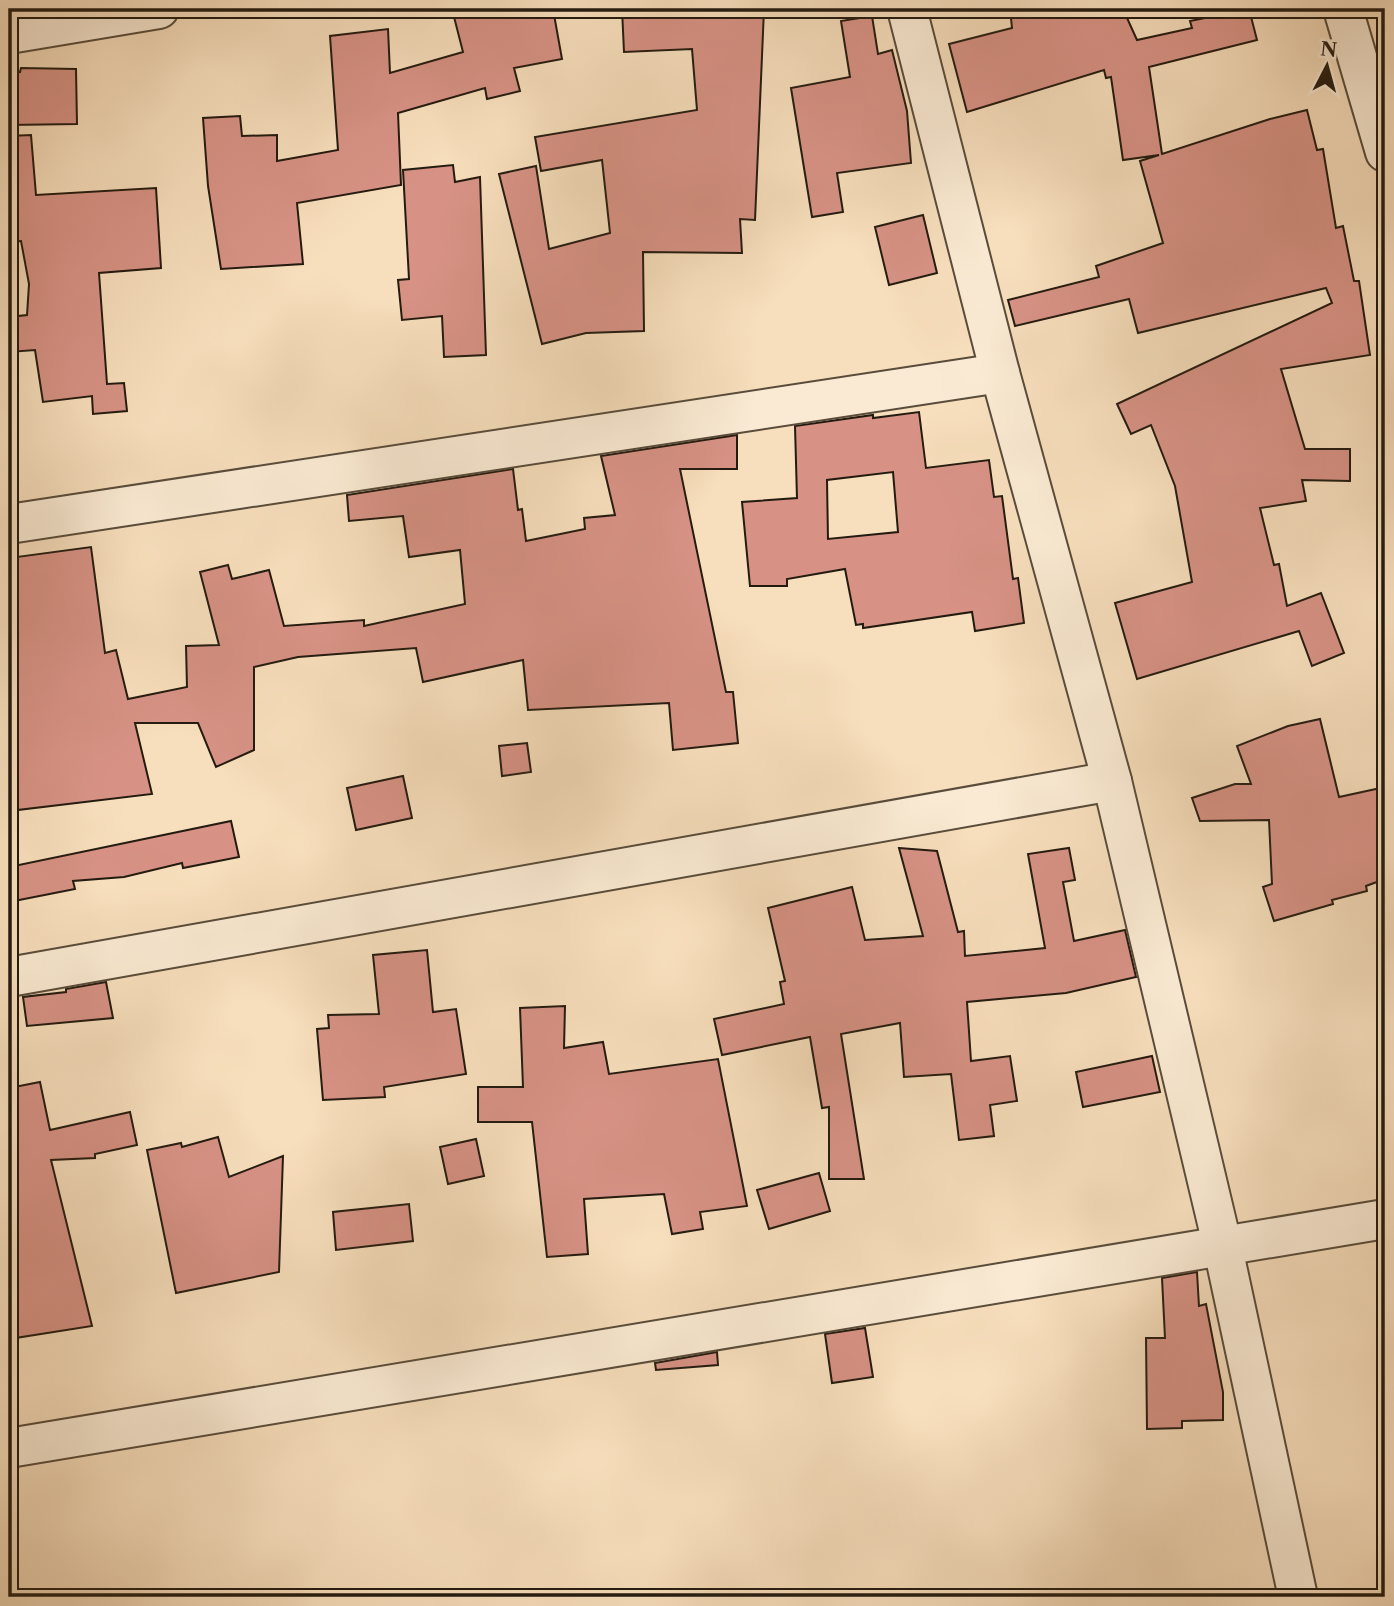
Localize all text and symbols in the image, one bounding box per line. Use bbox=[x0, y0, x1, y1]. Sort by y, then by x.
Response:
north arrow bbox=[1292, 32, 1362, 102]
text: N bbox=[1319, 37, 1338, 62]

